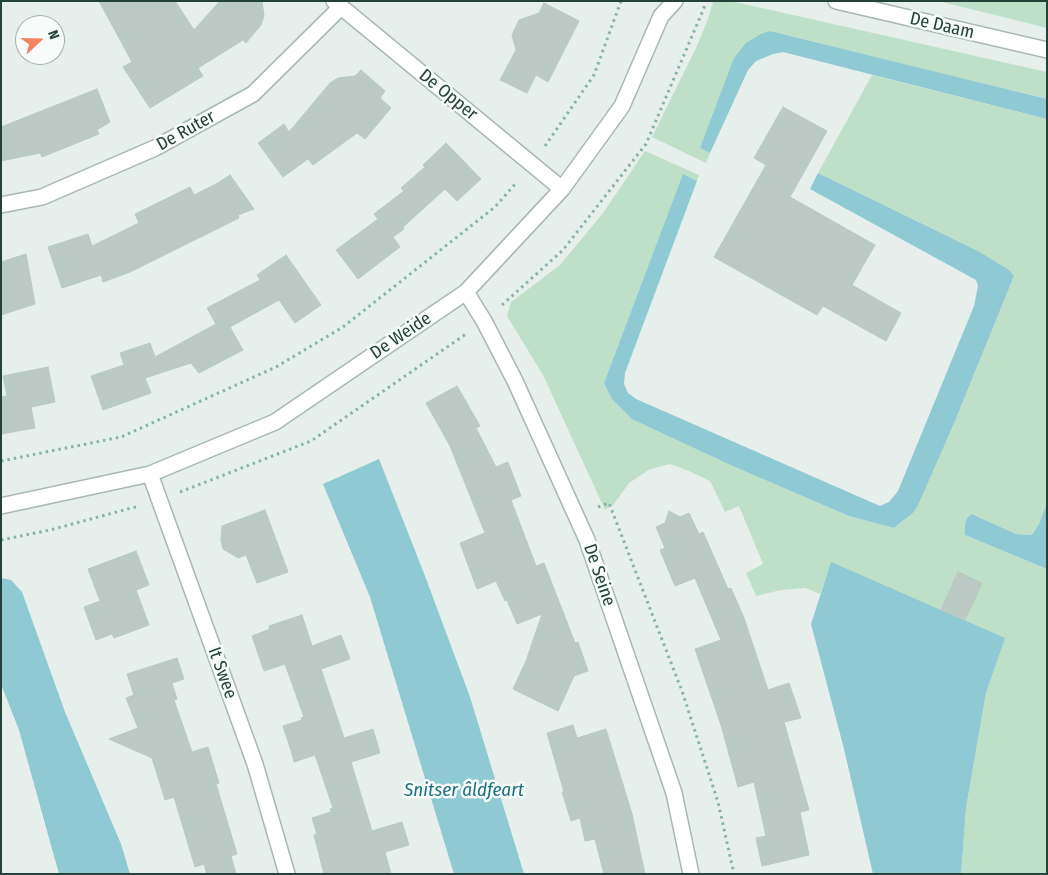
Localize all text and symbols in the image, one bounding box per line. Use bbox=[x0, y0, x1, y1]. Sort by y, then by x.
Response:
street label: De Daam bbox=[908, 8, 976, 44]
north arrow bbox=[15, 15, 65, 65]
text: N bbox=[44, 28, 63, 42]
street label: De Opper bbox=[414, 65, 482, 125]
street label: De Ruter bbox=[153, 106, 219, 156]
street label: De Weide bbox=[366, 308, 436, 364]
street label: De Seine bbox=[578, 541, 620, 609]
street label: It Swee bbox=[203, 644, 241, 702]
water label: Snitser âldfeart bbox=[404, 780, 524, 802]

